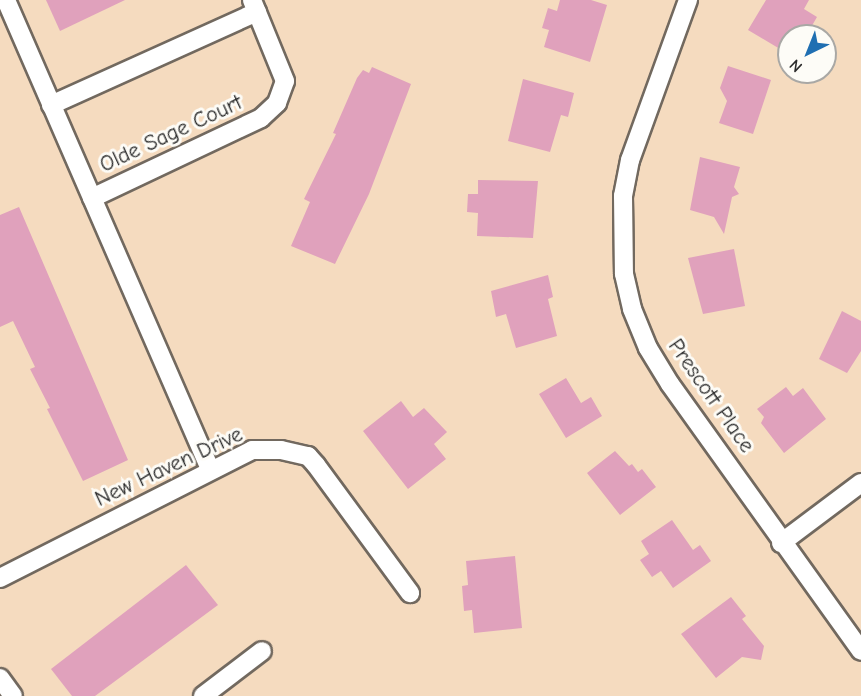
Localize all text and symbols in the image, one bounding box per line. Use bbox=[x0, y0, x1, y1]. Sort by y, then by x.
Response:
north arrow bbox=[777, 24, 837, 84]
text: N bbox=[786, 56, 806, 76]
street label: Olde Sage Court bbox=[96, 90, 246, 178]
street label: Prescott Place bbox=[662, 334, 760, 458]
street label: New Haven Drive bbox=[91, 421, 247, 513]

